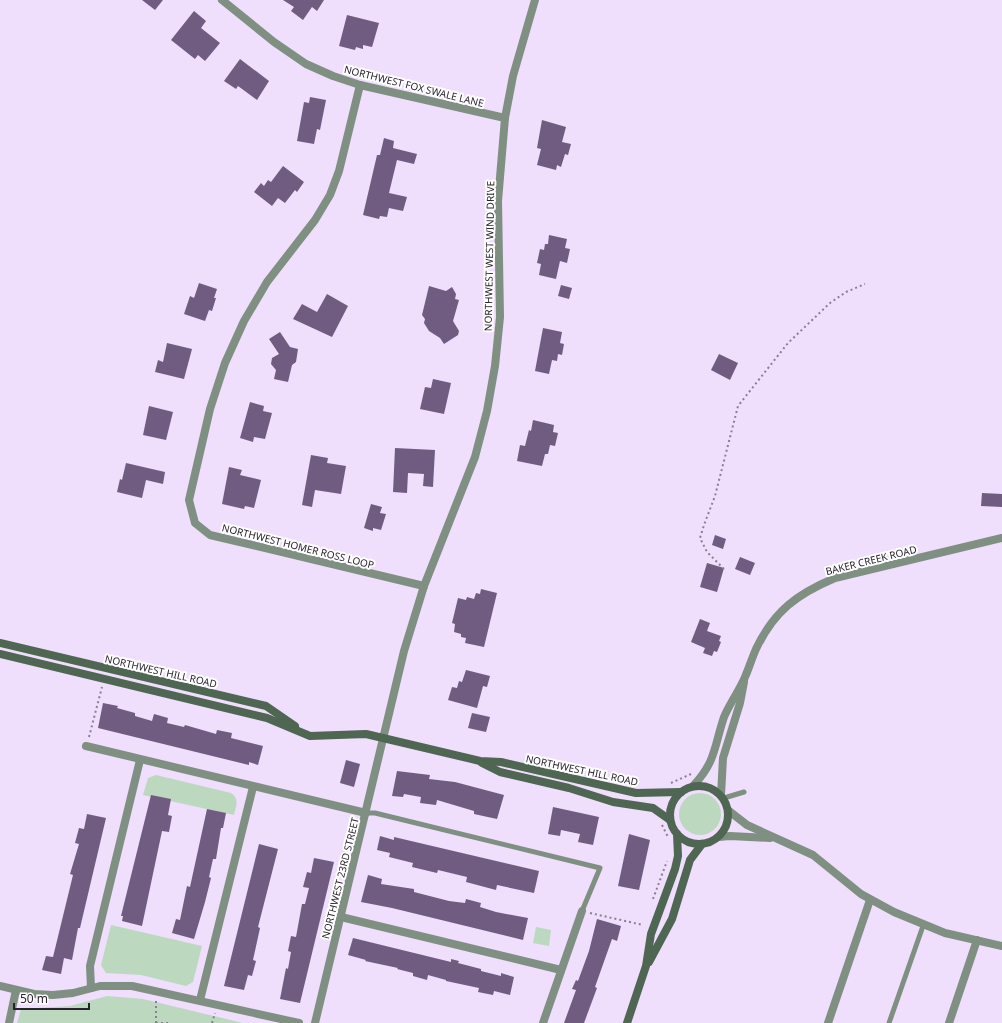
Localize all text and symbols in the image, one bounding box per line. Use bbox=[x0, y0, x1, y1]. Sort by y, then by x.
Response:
street label: NORTHWEST FOX SWALE LANE bbox=[343, 62, 485, 110]
street label: NORTHWEST WEST WIND DRIVE bbox=[481, 181, 497, 331]
street label: NORTHWEST HOMER ROSS LOOP bbox=[221, 520, 375, 572]
street label: BAKER CREEK ROAD bbox=[824, 542, 918, 578]
street label: NORTHWEST HILL ROAD bbox=[104, 651, 218, 691]
street label: NORTHWEST HILL ROAD bbox=[525, 751, 639, 789]
street label: NORTHWEST 23RD STREET bbox=[318, 815, 362, 940]
scale bar bbox=[14, 985, 89, 1011]
text: 50 m bbox=[20, 990, 48, 1007]

